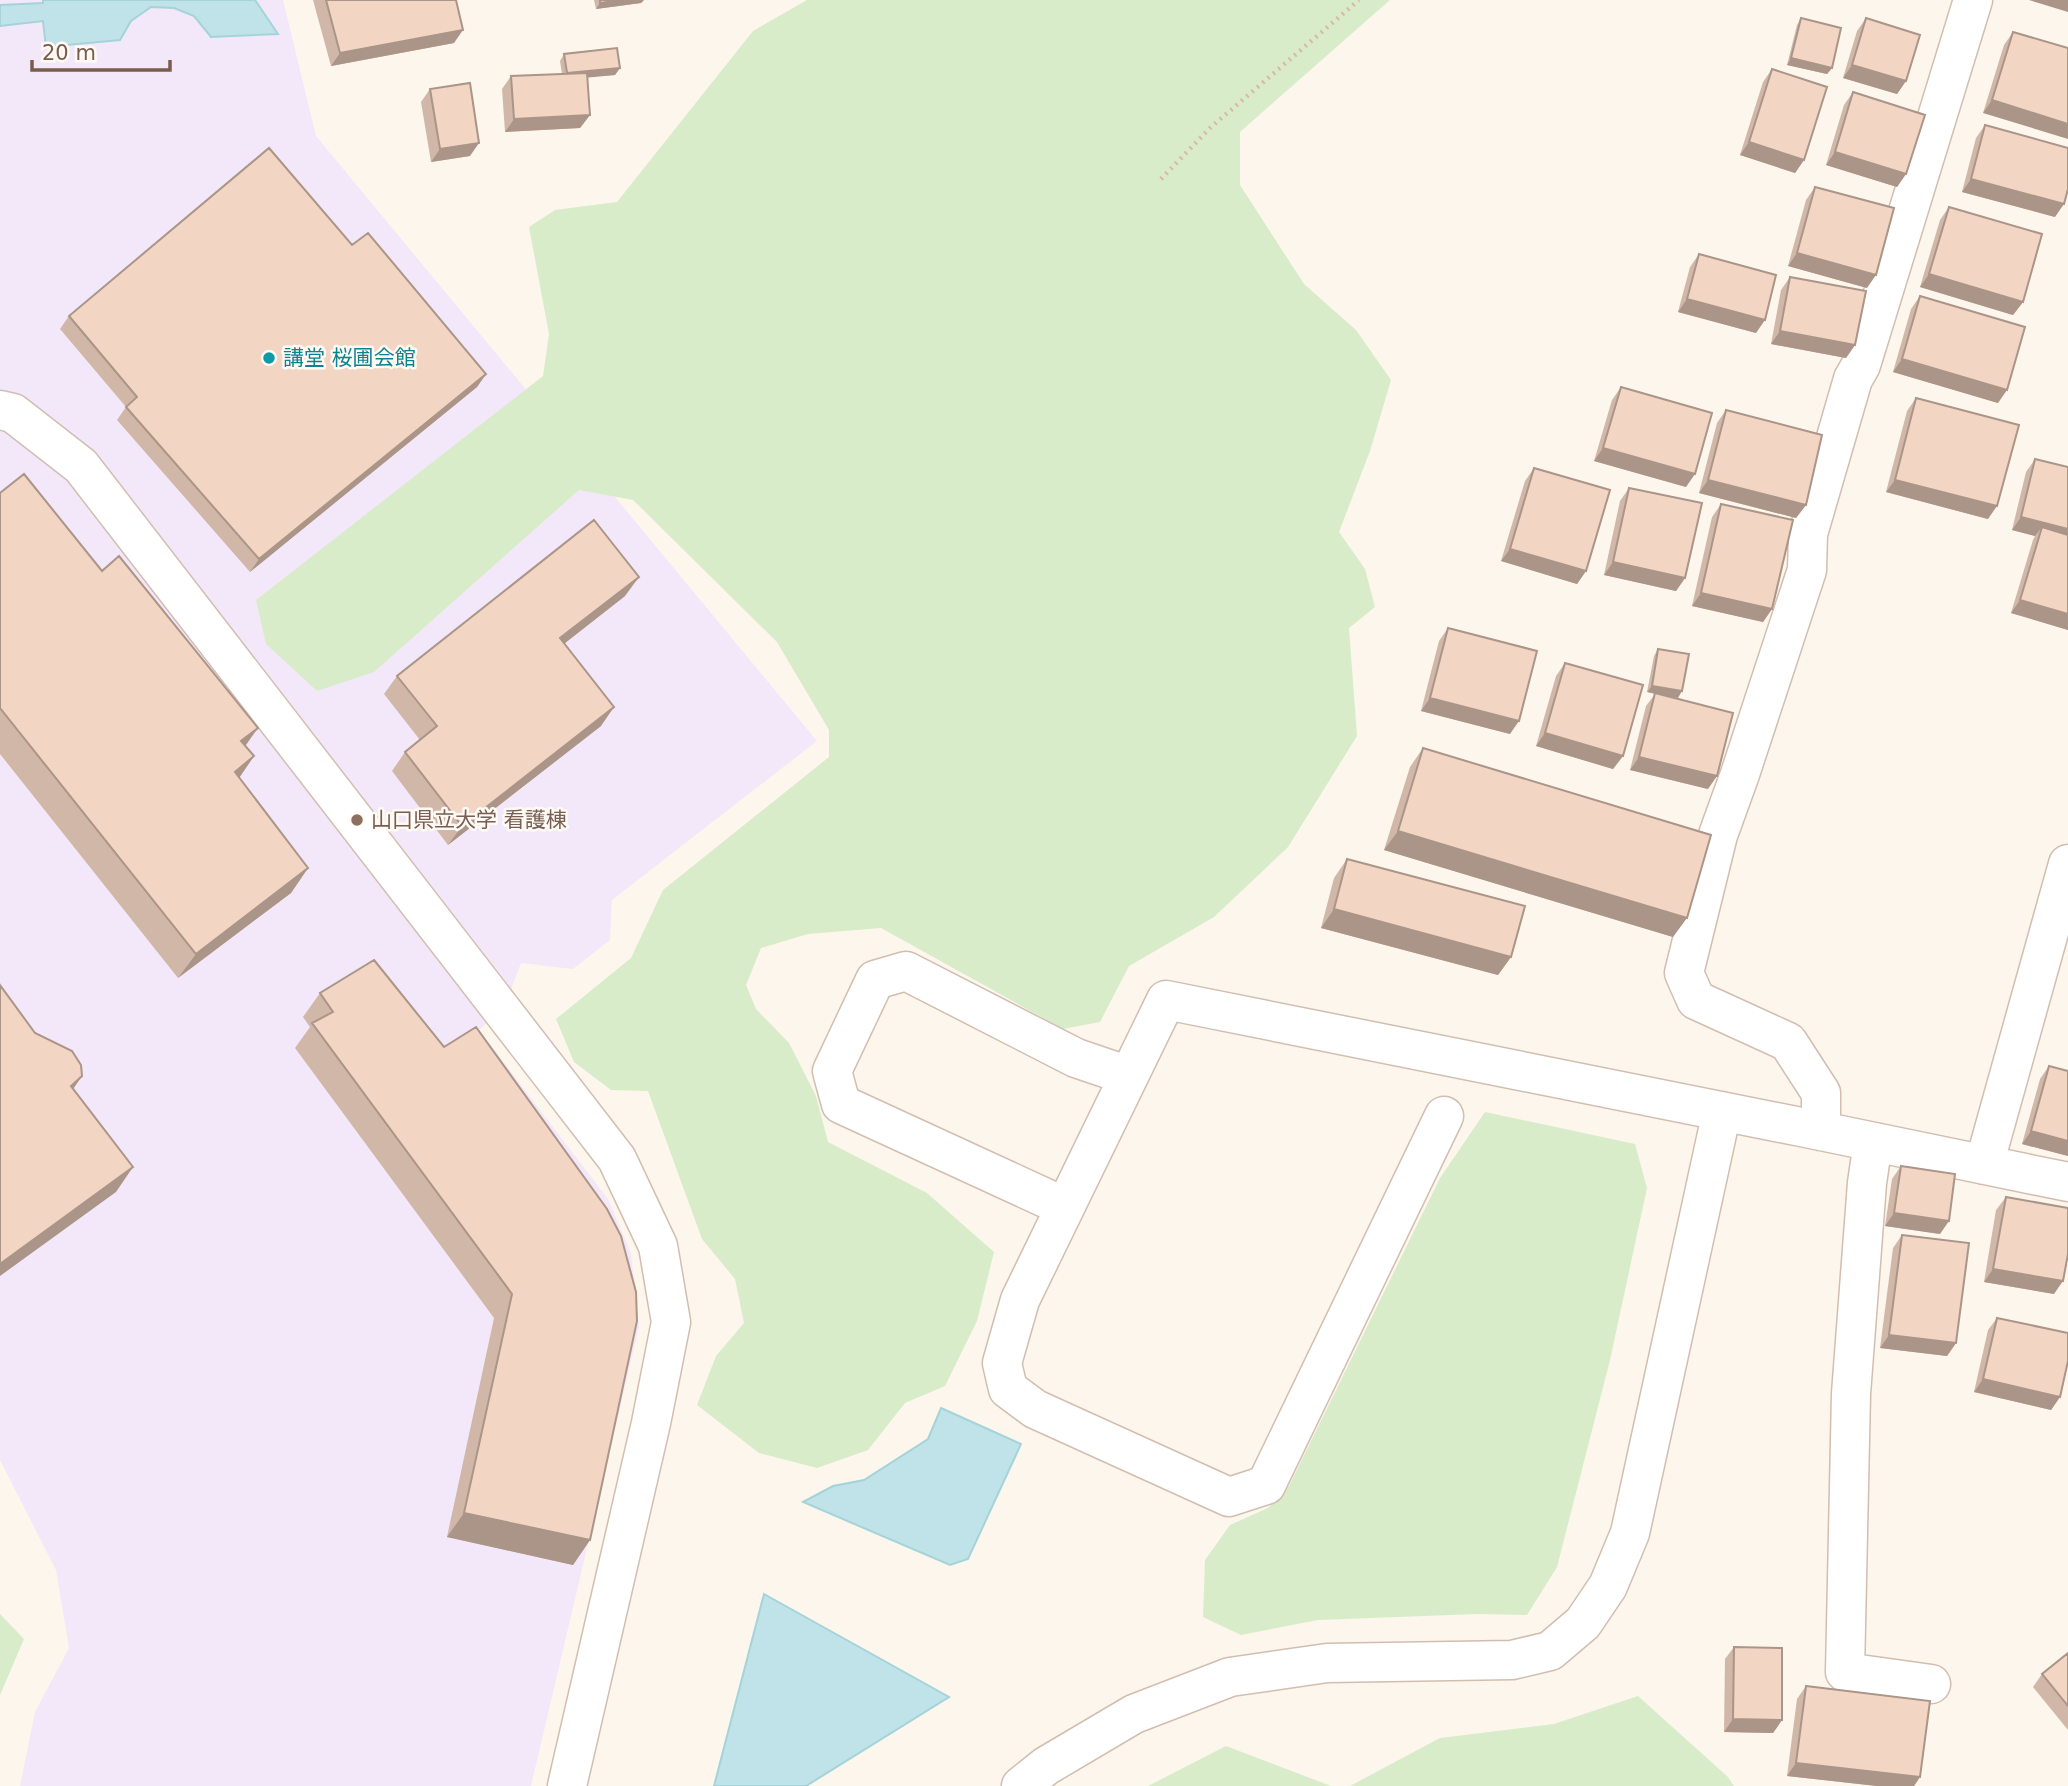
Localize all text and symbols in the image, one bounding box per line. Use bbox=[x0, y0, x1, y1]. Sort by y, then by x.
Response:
scale bar bbox=[32, 28, 170, 72]
text: 20 m bbox=[42, 41, 96, 65]
place label: 講堂 桜圃会館 bbox=[283, 346, 416, 370]
marker: 講堂 桜圃会館 bbox=[261, 350, 277, 366]
place label: 山口県立大学 看護棟 bbox=[371, 808, 567, 832]
marker: 山口県立大学 看護棟 bbox=[349, 812, 365, 828]

